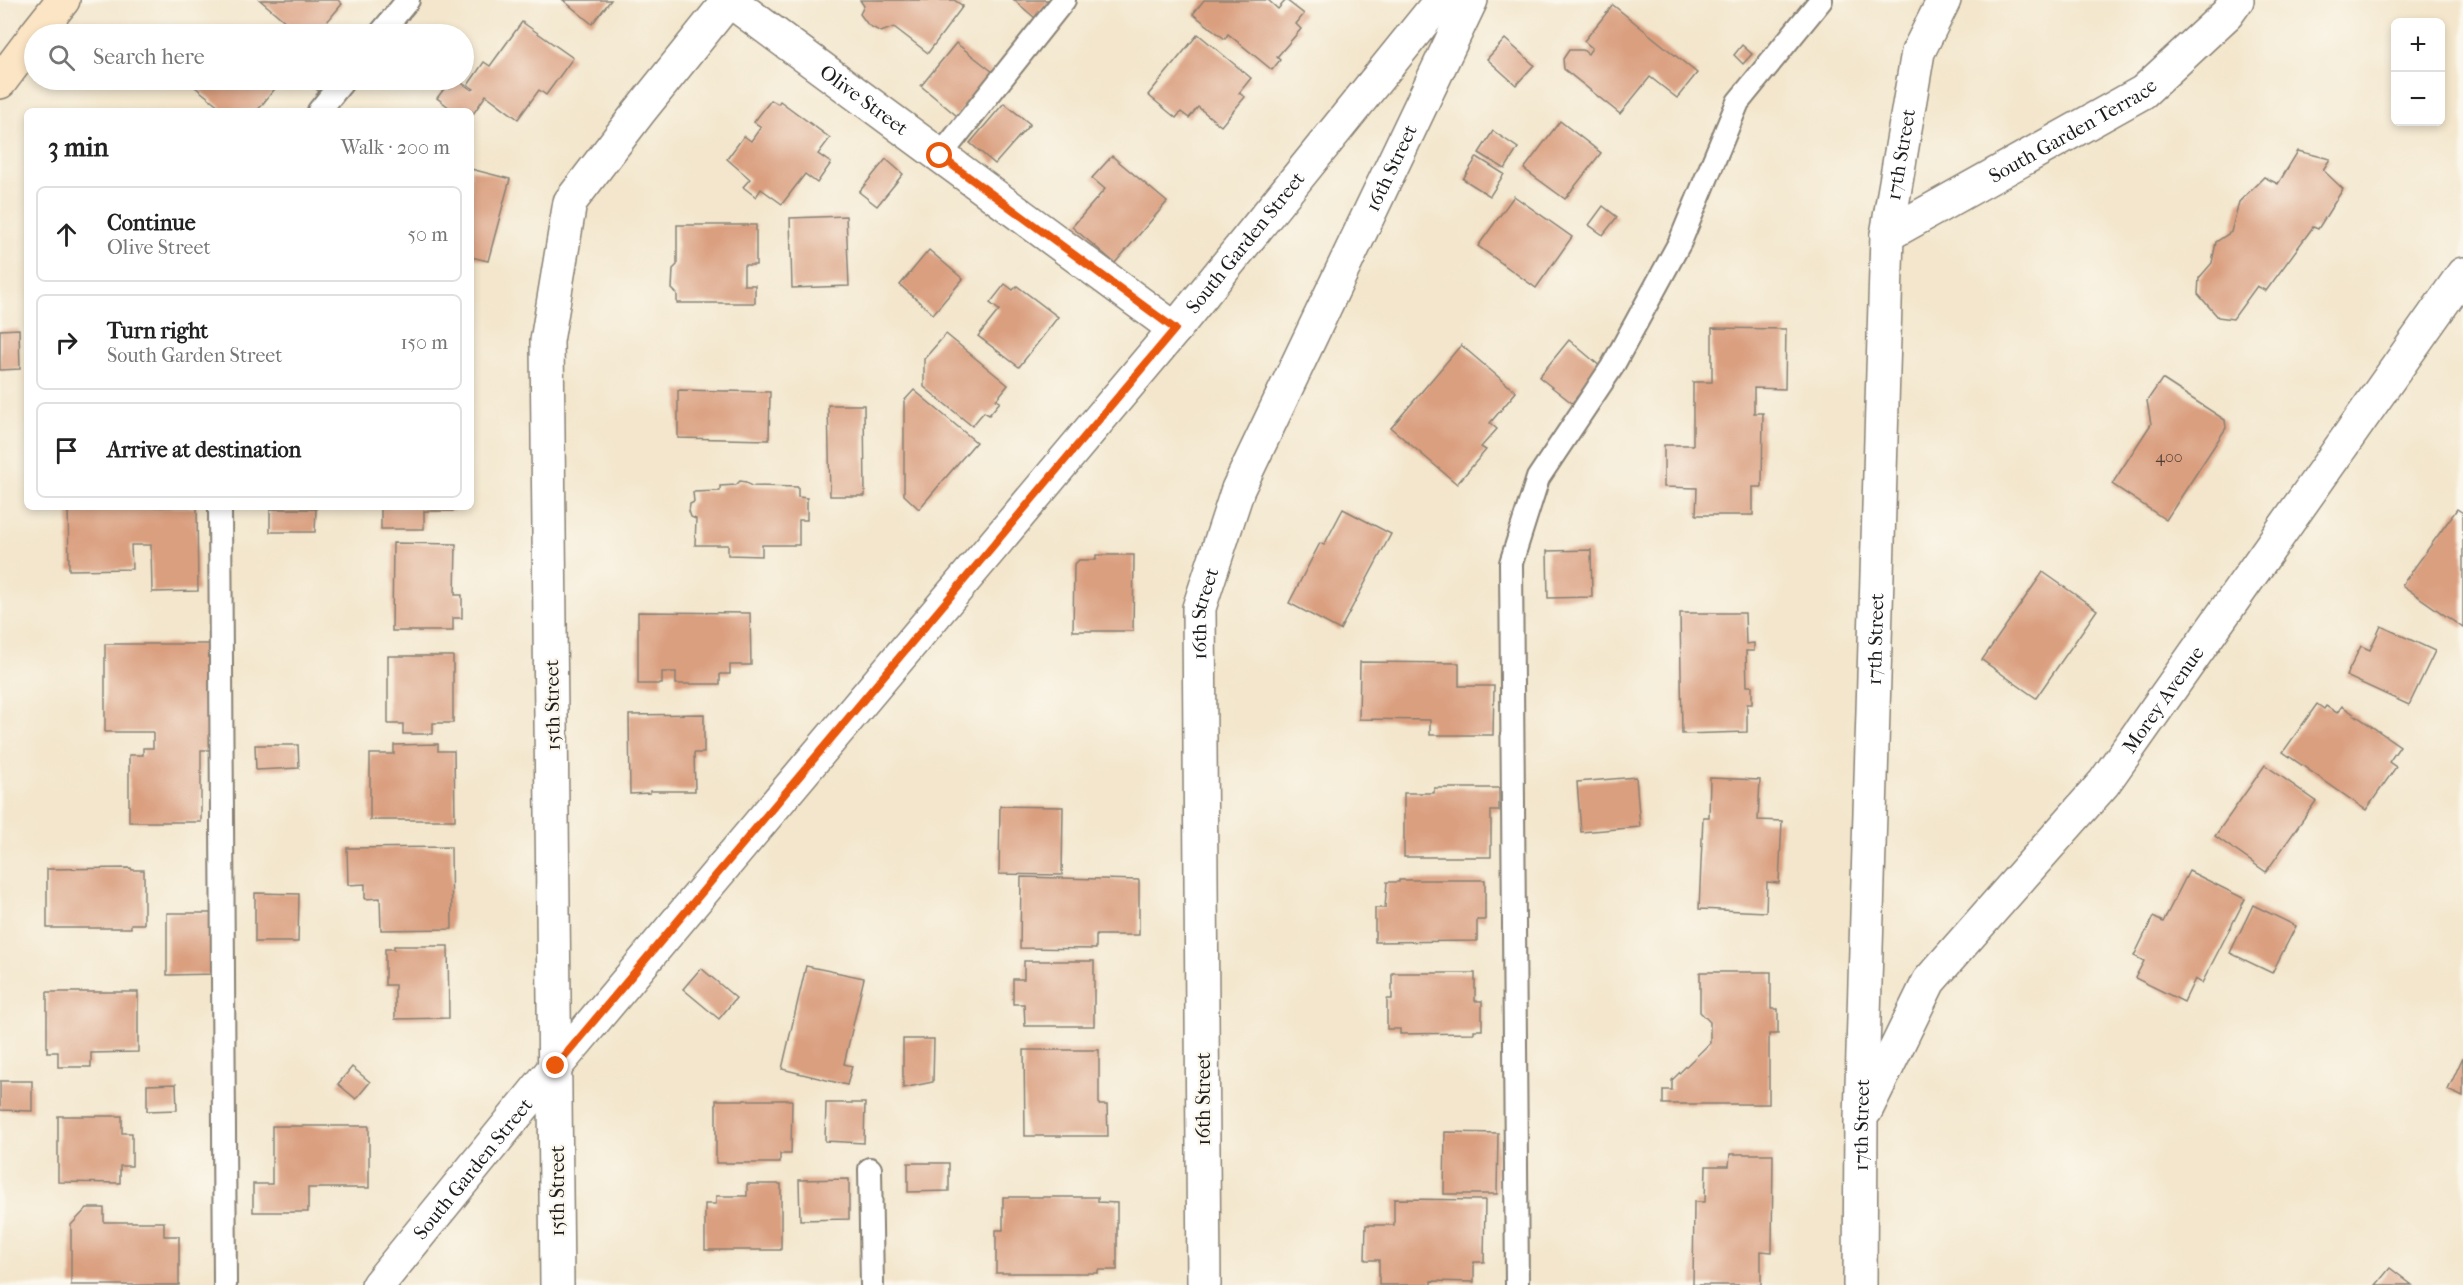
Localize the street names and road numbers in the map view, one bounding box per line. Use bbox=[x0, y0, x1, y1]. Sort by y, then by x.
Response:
street label: Olive Street bbox=[815, 60, 912, 140]
street label: South Garden Terrace bbox=[1985, 74, 2162, 188]
street label: 17th Street bbox=[1882, 107, 1920, 202]
street label: 16th Street bbox=[1361, 121, 1422, 215]
street label: South Garden Street bbox=[1181, 167, 1309, 318]
street label: 16th Street bbox=[1188, 565, 1223, 660]
street label: 17th Street bbox=[1863, 593, 1888, 686]
street label: Morey Avenue bbox=[2118, 642, 2209, 758]
street label: 15th Street bbox=[540, 659, 565, 751]
street label: 16th Street bbox=[1192, 1052, 1215, 1146]
street label: 17th Street bbox=[1850, 1079, 1874, 1171]
street label: South Garden Street bbox=[409, 1094, 537, 1244]
street label: 15th Street bbox=[546, 1145, 569, 1237]

